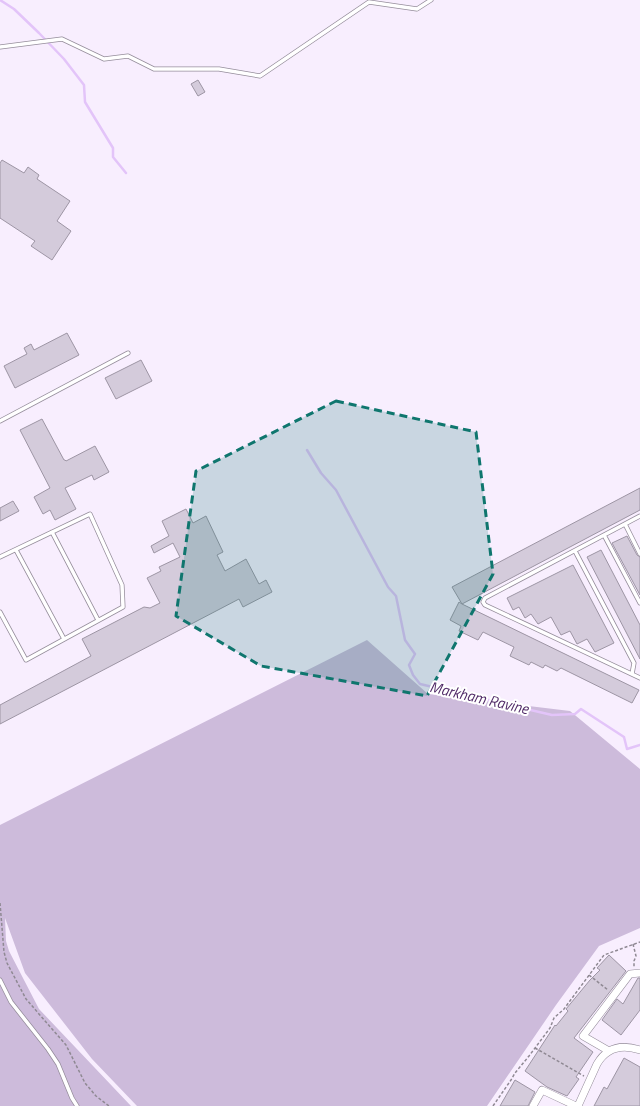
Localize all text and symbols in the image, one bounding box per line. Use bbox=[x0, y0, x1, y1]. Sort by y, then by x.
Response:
water label: Markham Ravine bbox=[427, 675, 532, 720]

